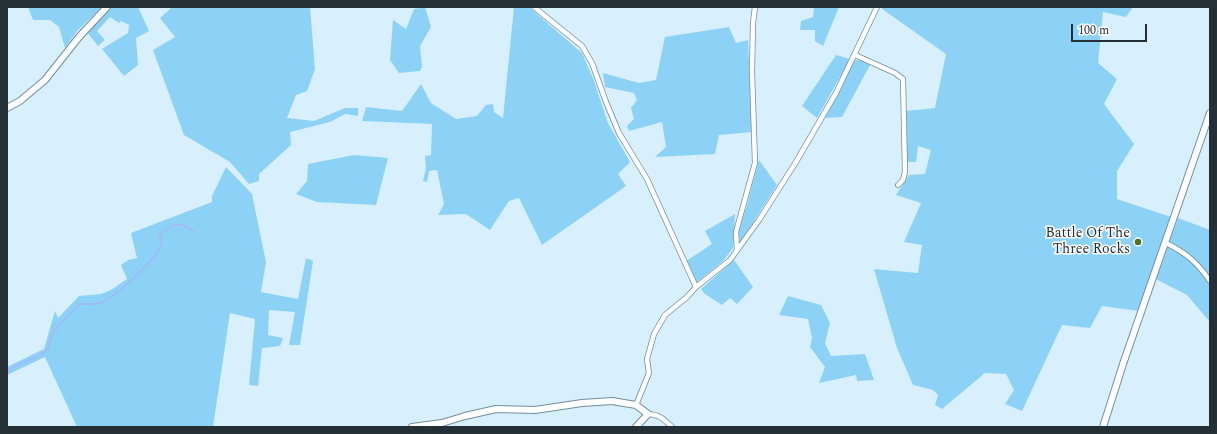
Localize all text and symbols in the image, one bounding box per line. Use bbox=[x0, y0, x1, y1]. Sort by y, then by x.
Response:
scale bar bbox=[1073, 16, 1149, 42]
text: 100 m bbox=[1078, 21, 1109, 40]
place label: Battle Of The Three Rocks bbox=[1046, 226, 1130, 258]
marker: Battle Of The Three Rocks bbox=[1133, 237, 1143, 247]

